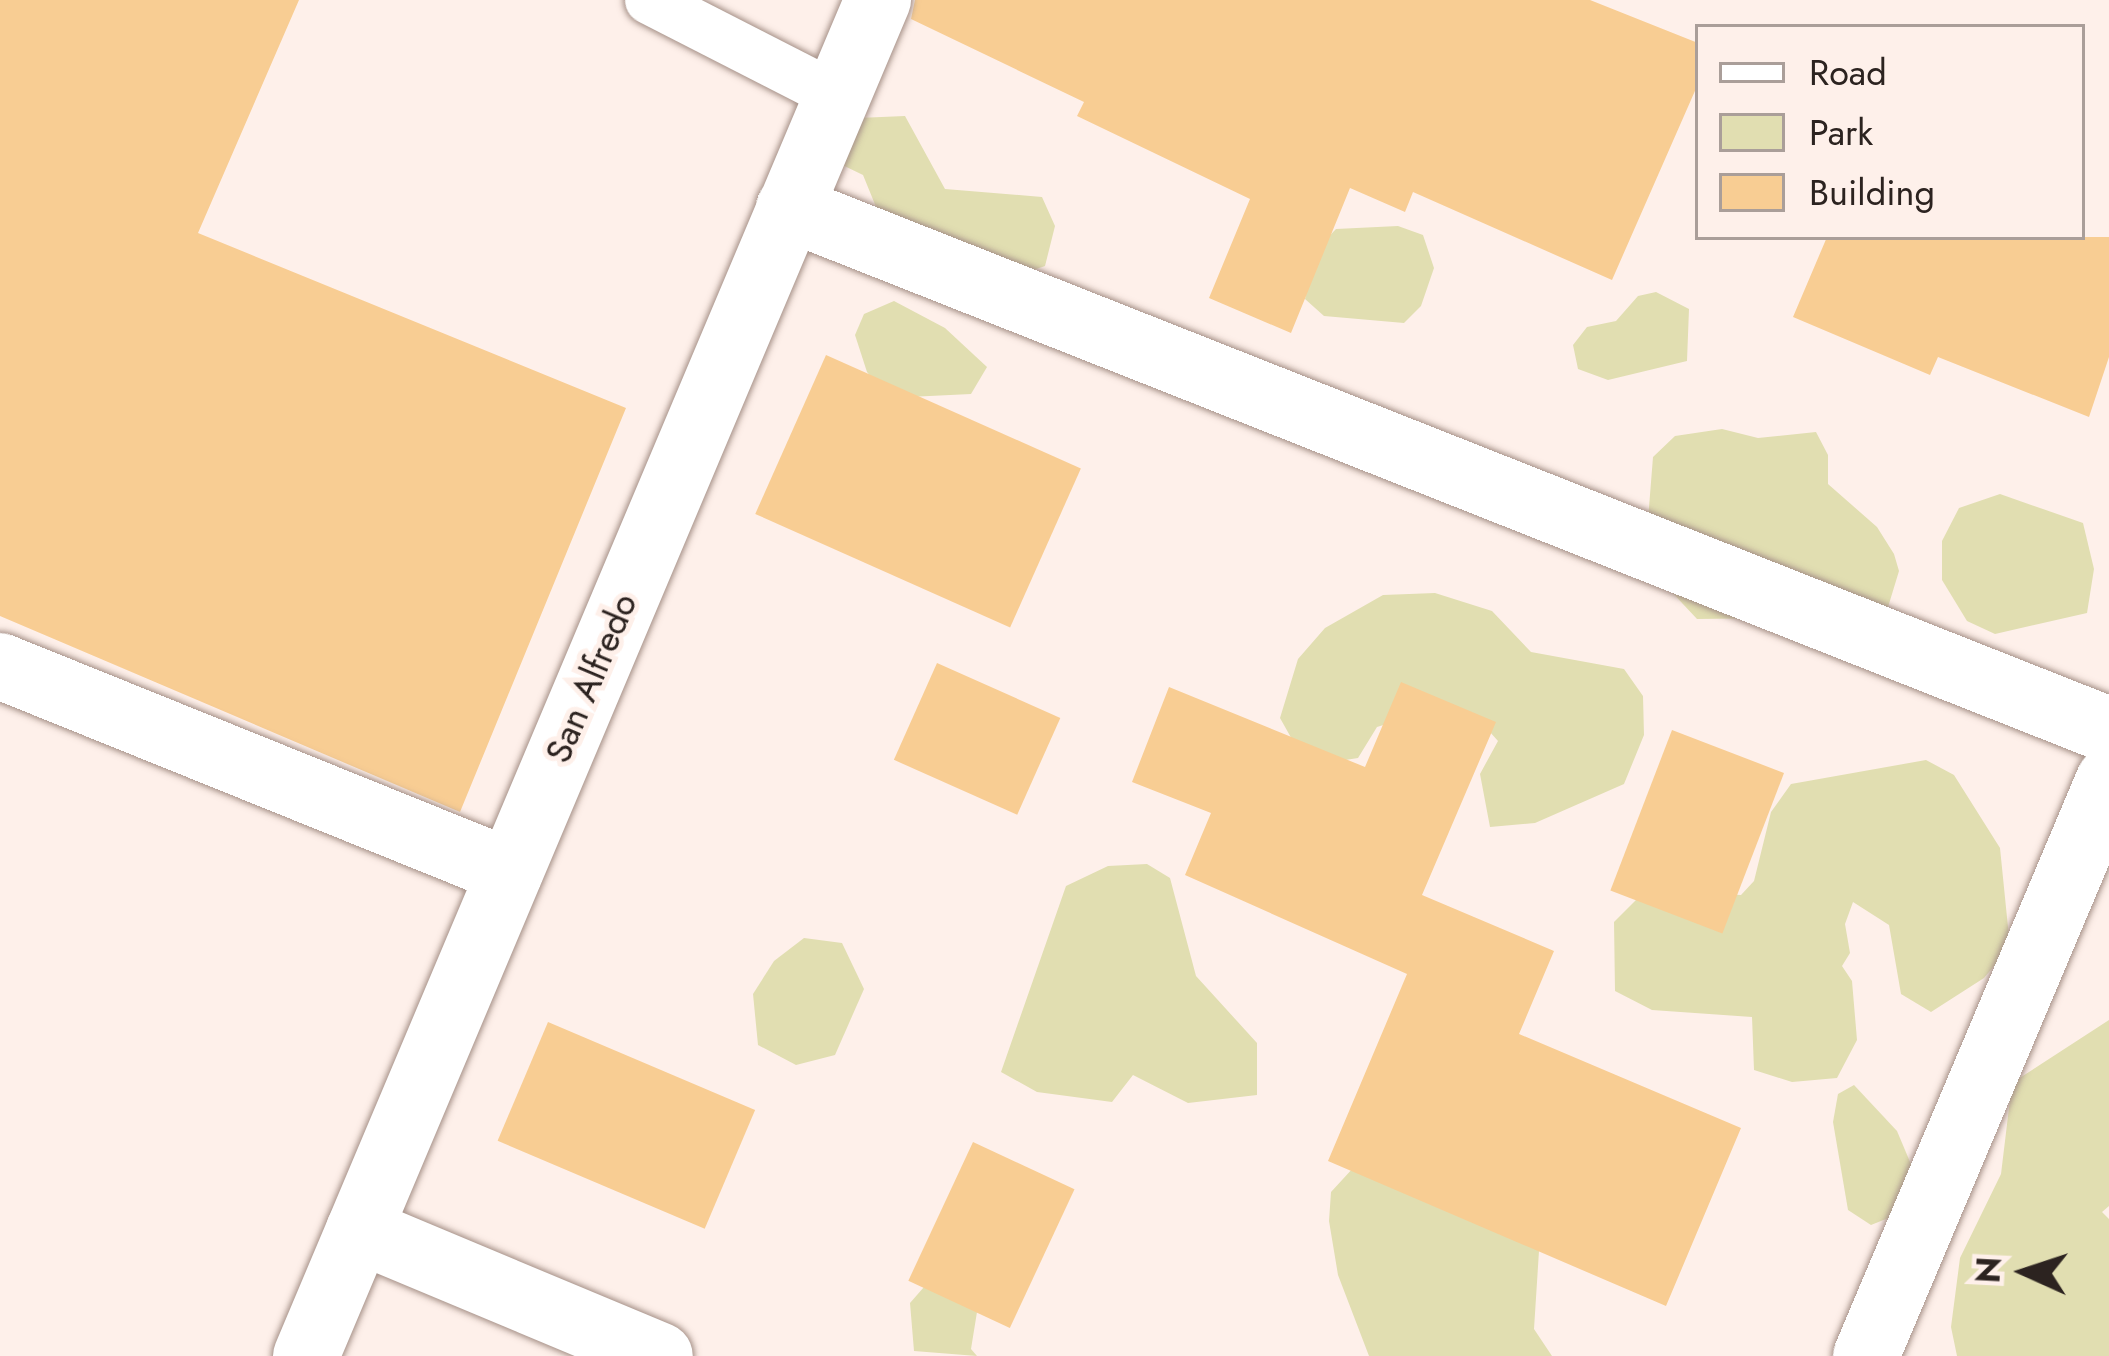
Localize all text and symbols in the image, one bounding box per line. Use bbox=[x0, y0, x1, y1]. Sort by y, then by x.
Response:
legend bbox=[1695, 24, 2085, 240]
text: Road bbox=[1809, 46, 1887, 98]
text: Park bbox=[1809, 106, 1873, 158]
text: Building bbox=[1809, 166, 1935, 218]
street label: San Alfredo bbox=[536, 587, 646, 769]
north arrow bbox=[1965, 1212, 2085, 1332]
text: N bbox=[1964, 1256, 2013, 1284]

